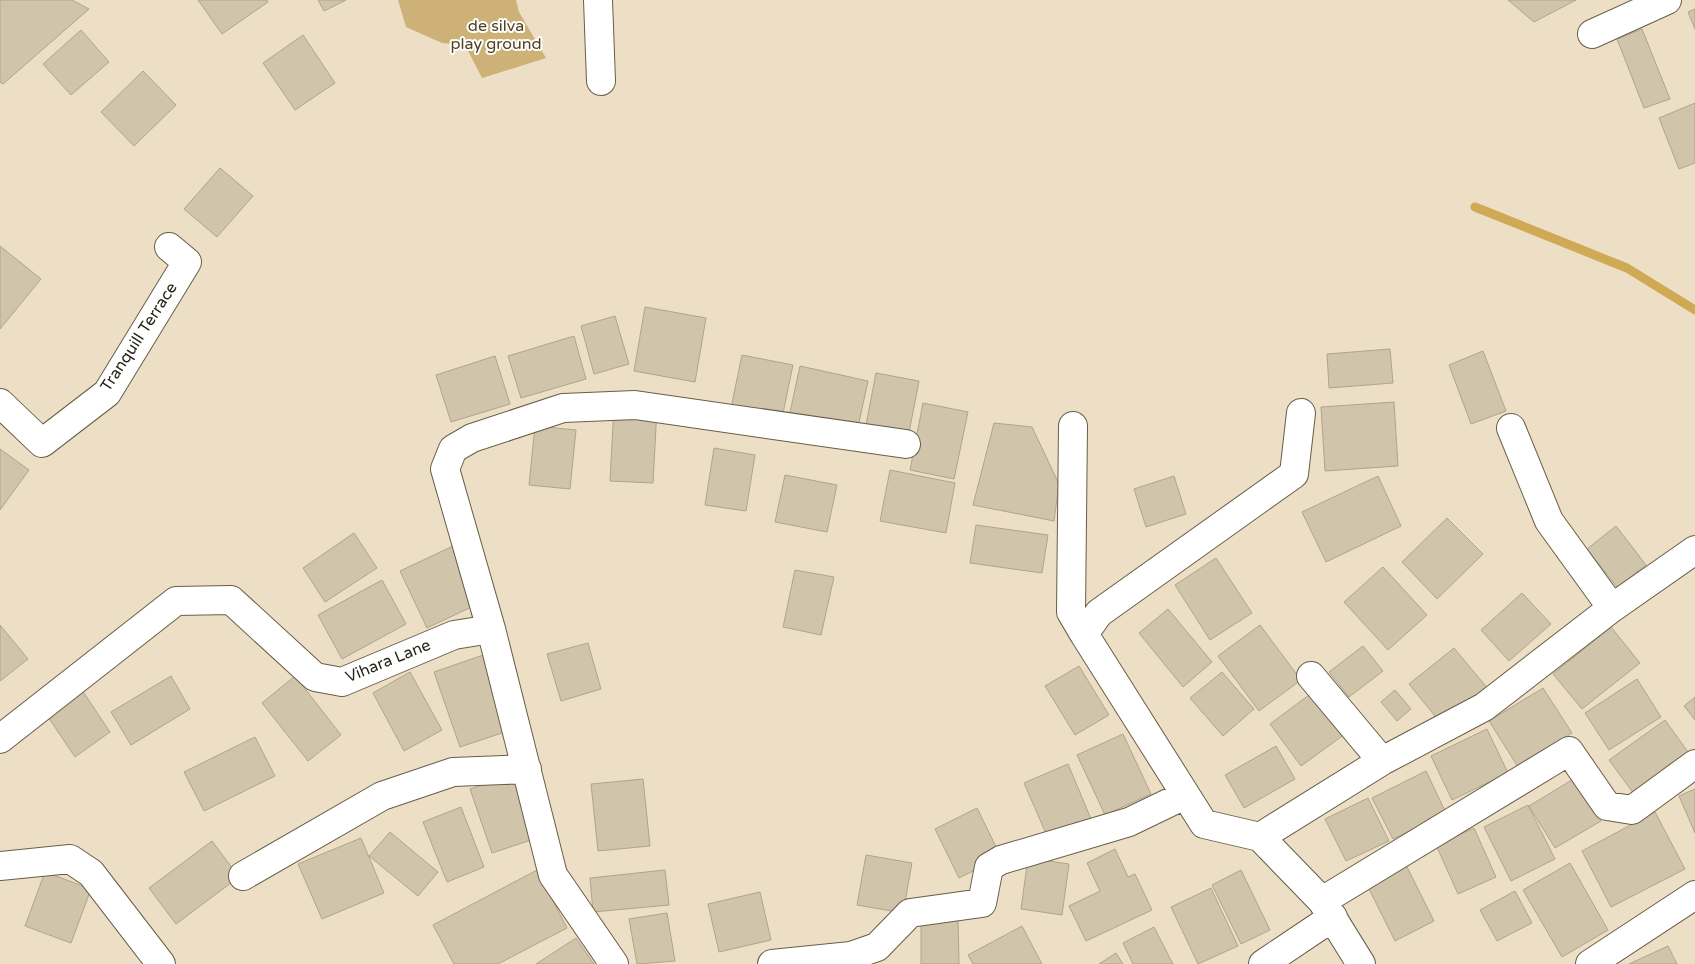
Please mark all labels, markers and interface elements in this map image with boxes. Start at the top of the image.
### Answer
park label: de silva play ground [451,16,541,54]
street label: Tranquill Terrace [96,279,182,395]
street label: Vihara Lane [343,635,433,687]

